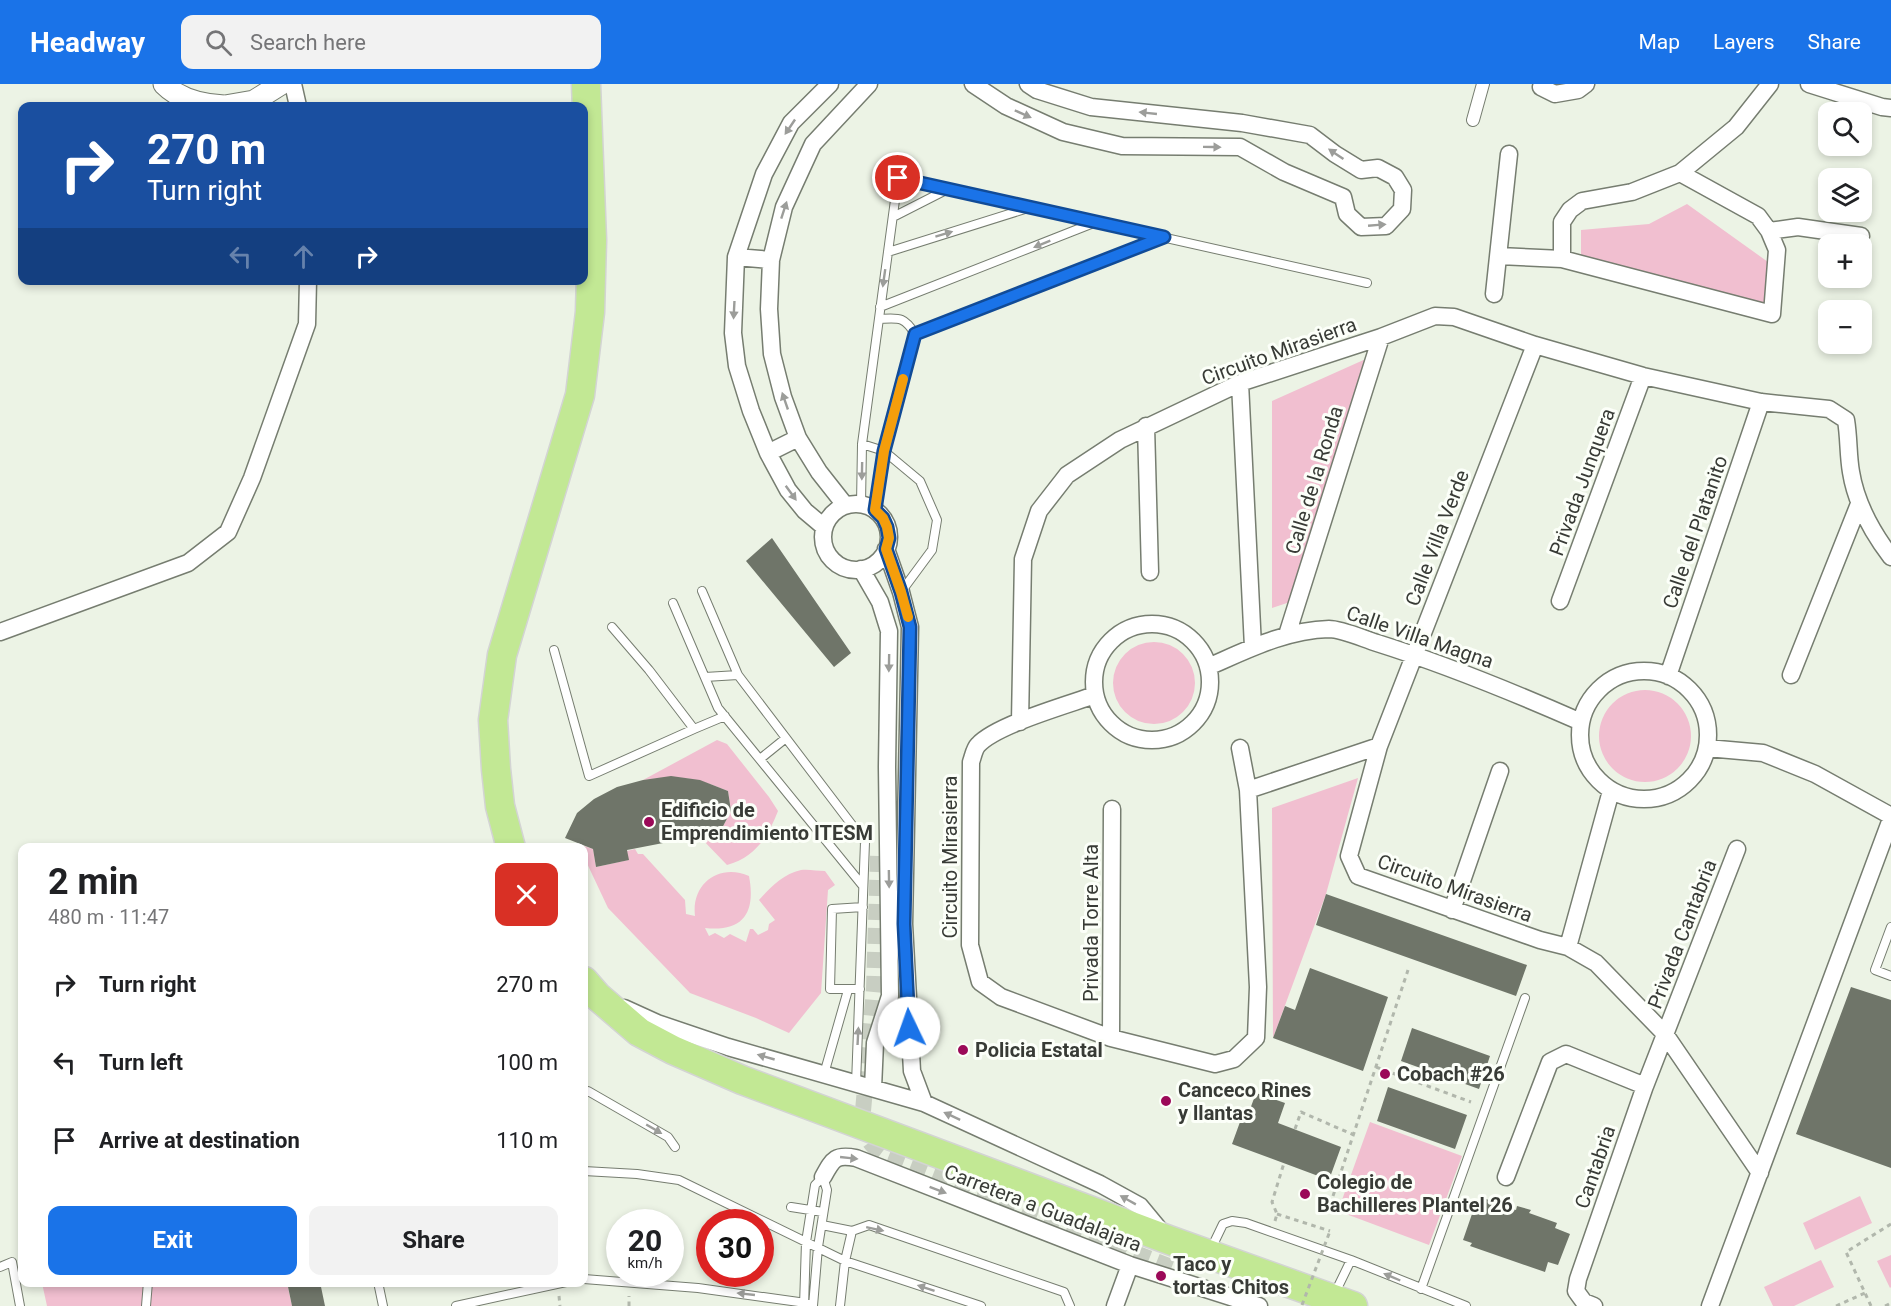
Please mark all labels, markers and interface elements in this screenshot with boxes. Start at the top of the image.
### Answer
search box [181,15,601,69]
text: Headway [30,26,145,59]
icon: search [202,26,235,59]
text: Search here [250,30,366,55]
text: Map [1638,30,1680,54]
text: Layers [1713,30,1774,54]
text: Share [1807,30,1861,54]
map controls [1818,102,1872,354]
button: search [1818,102,1872,156]
one-way arrow [1139,108,1158,118]
one-way arrow [1014,109,1032,119]
one-way arrow [784,118,796,134]
text: 270 m [147,125,266,174]
icon: right [48,126,126,204]
one-way arrow [1203,142,1222,152]
one-way arrow [1328,148,1344,160]
pin [872,152,923,203]
icon: arrive [881,161,914,194]
button: layers [1818,168,1872,222]
text: Turn right [147,175,262,207]
one-way arrow [780,201,790,219]
one-way arrow [1368,221,1387,230]
one-way arrow [935,229,953,238]
button: + [1818,234,1872,288]
one-way arrow [1033,239,1051,249]
icon: left [224,240,257,273]
icon: ahead [287,240,320,273]
icon: right [350,240,383,273]
one-way arrow [880,268,889,287]
button: − [1818,300,1872,354]
one-way arrow [729,301,738,320]
street label: Circuito Mirasierra [1198,312,1360,390]
one-way arrow [779,392,789,410]
street label: Calle de la Ronda [1280,403,1348,557]
street label: Privada Junquera [1544,405,1620,559]
street label: Calle del Platanito [1658,452,1732,612]
one-way arrow [857,462,867,481]
street label: Calle Villa Verde [1400,467,1474,609]
one-way arrow [785,484,797,500]
street label: Calle Villa Magna [1343,601,1497,673]
one-way arrow [884,654,894,673]
street label: Circuito Mirasierra [938,776,962,938]
place label: Edificio de Emprendimiento ITESM [661,798,873,845]
marker: Edificio de Emprendimiento ITESM [642,815,656,829]
street label: Privada Torre Alta [1079,844,1103,1002]
street label: Circuito Mirasierra [1374,849,1536,927]
street label: Privada Cantabria [1642,856,1722,1012]
text: 2 min [48,861,139,903]
button: close [495,863,558,926]
one-way arrow [884,870,894,889]
text: 480 m · 11:47 [48,905,169,929]
icon: right [48,968,81,1001]
text: Turn right [99,972,196,997]
text: 270 m [496,972,558,997]
position arrow [877,996,941,1060]
one-way arrow [854,1027,863,1046]
place label: Policia Estatal [975,1038,1103,1062]
marker: Policia Estatal [956,1043,970,1057]
icon: left [48,1046,81,1079]
text: Turn left [99,1050,183,1075]
text: 100 m [496,1050,558,1075]
one-way arrow [757,1052,775,1062]
place label: Cobach #26 [1397,1062,1505,1086]
marker: Cobach #26 [1378,1067,1392,1081]
place label: Canceco Rines y llantas [1178,1078,1311,1125]
marker: Canceco Rines y llantas [1159,1094,1173,1108]
one-way arrow [943,1111,960,1120]
street label: Cantabria [1570,1122,1620,1212]
icon: arrive [48,1124,81,1157]
one-way arrow [646,1124,663,1134]
text: Arrive at destination [99,1128,300,1153]
text: 110 m [496,1128,558,1153]
one-way arrow [840,1153,859,1163]
street label: Carretera a Guadalajara [941,1159,1145,1257]
place label: Colegio de Bachilleres Plantel 26 [1317,1170,1513,1217]
one-way arrow [929,1186,947,1195]
marker: Colegio de Bachilleres Plantel 26 [1298,1187,1312,1201]
one-way arrow [1119,1195,1136,1205]
button: Exit [48,1206,297,1275]
button: Share [309,1206,558,1275]
speed limit sign: 30 [696,1209,774,1287]
text: 20 [628,1223,662,1258]
one-way arrow [866,1225,885,1234]
place label: Taco y tortas Chitos [1173,1252,1289,1299]
text: km/h [627,1254,663,1272]
marker: Taco y tortas Chitos [1154,1269,1168,1283]
one-way arrow [1382,1272,1400,1282]
one-way arrow [917,1282,935,1292]
one-way arrow [737,1289,756,1299]

